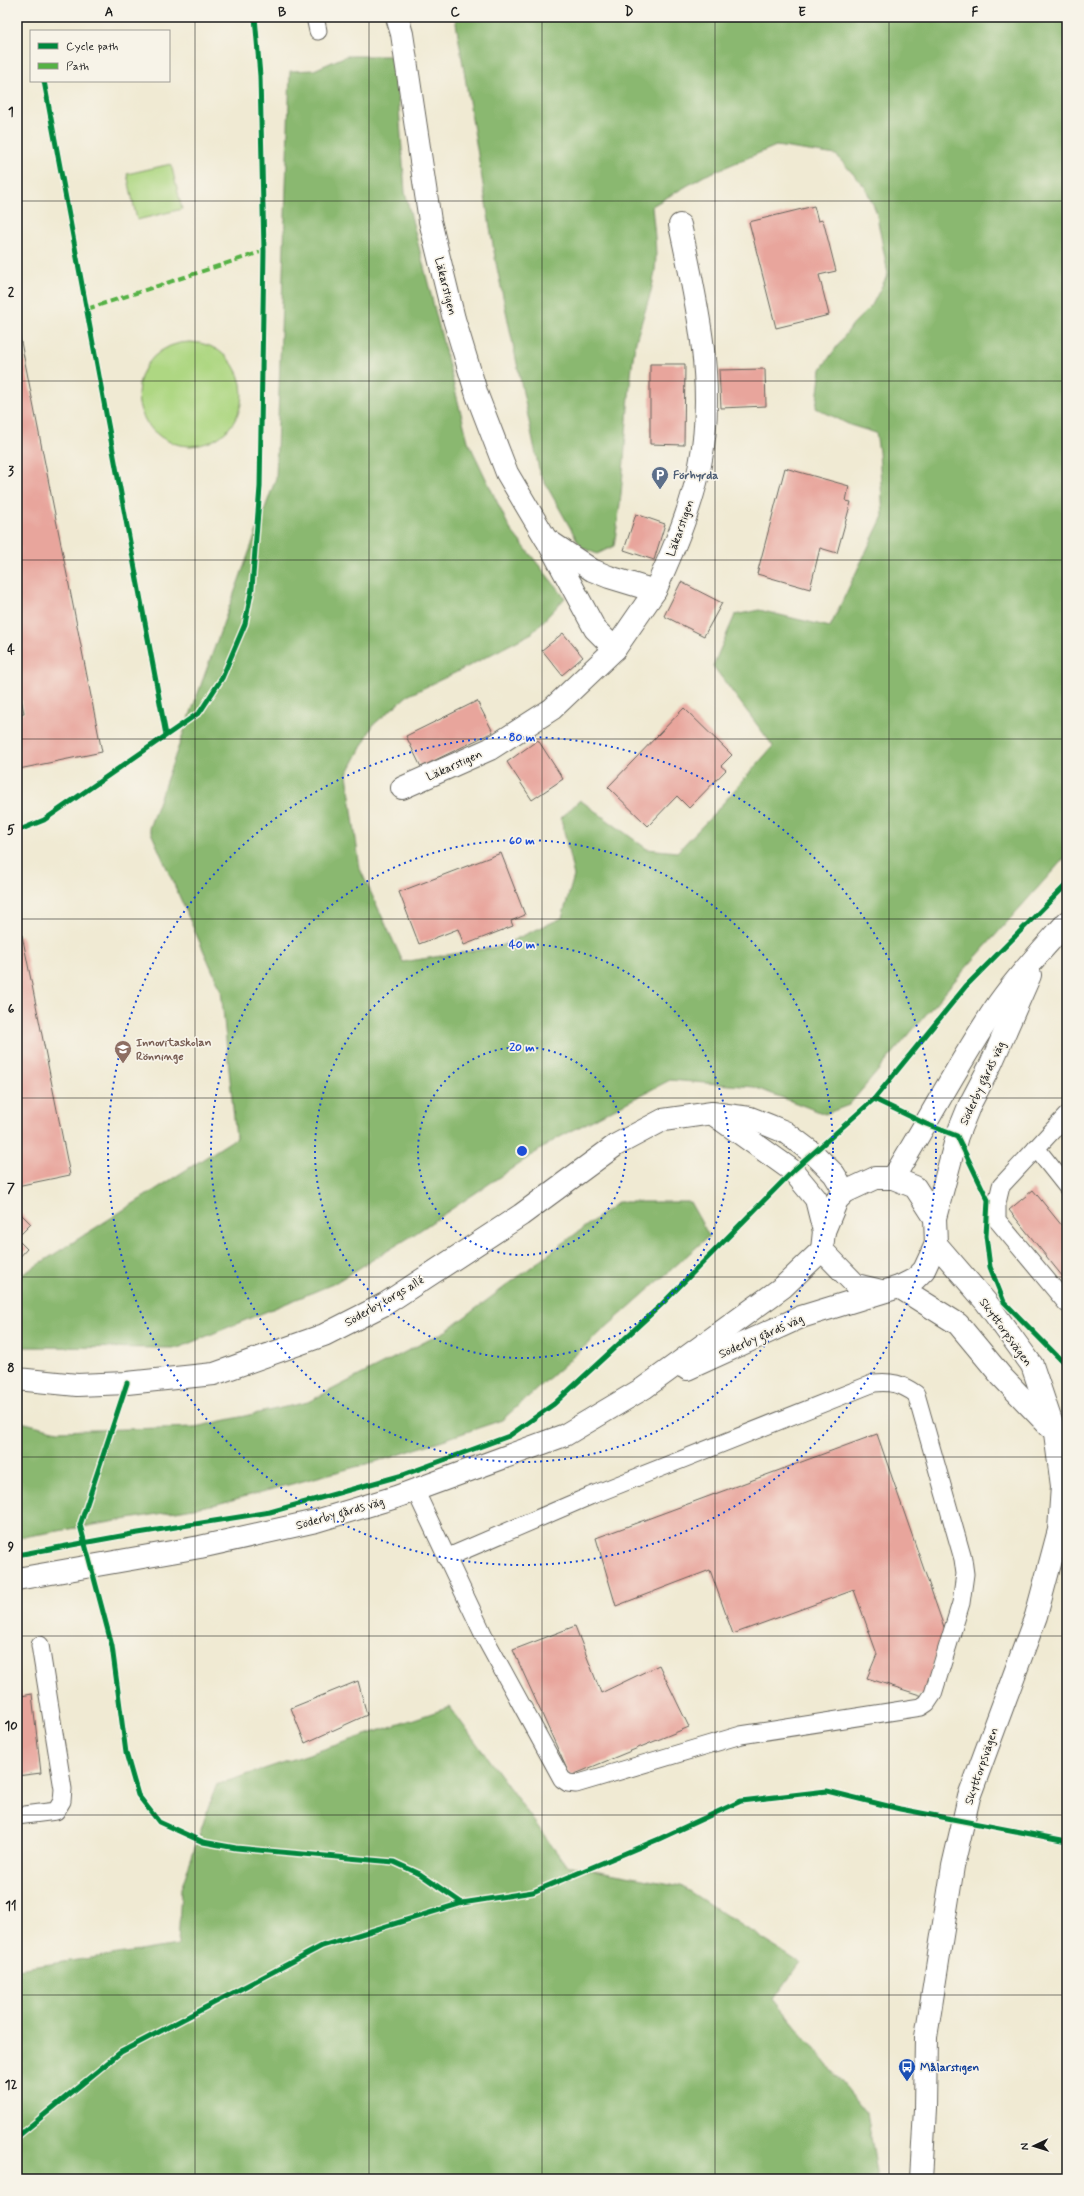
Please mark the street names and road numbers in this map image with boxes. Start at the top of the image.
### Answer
street label: Läkarstigen [430,256,460,317]
street label: Läkarstigen [663,498,699,559]
street label: Läkarstigen [424,747,485,785]
street label: Söderby gårds väg [956,1039,1010,1128]
street label: Söderby torgs allé [342,1272,428,1331]
street label: Skyttorpsvägen [975,1295,1035,1370]
street label: Söderby gårds väg [717,1311,807,1364]
street label: Söderby gårds väg [294,1494,387,1535]
street label: Skyttorpsvägen [961,1726,1003,1807]

